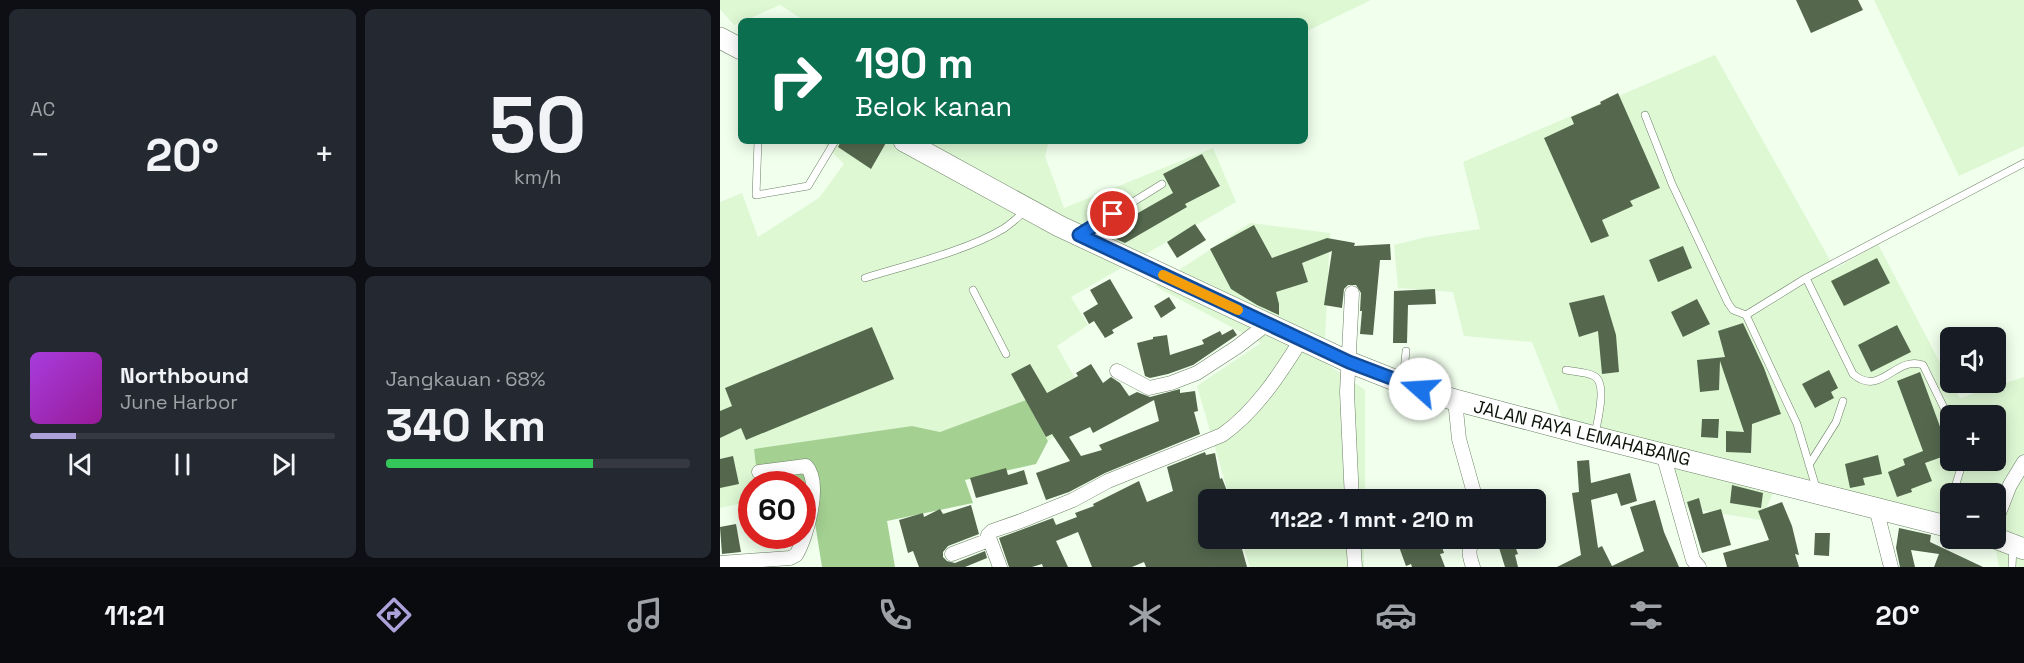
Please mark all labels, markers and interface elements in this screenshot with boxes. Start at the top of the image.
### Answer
text: 190 m [855,37,974,90]
icon: right [756,42,834,120]
text: 50 [489,75,586,175]
text: Belok kanan [855,89,1012,124]
text: AC [30,96,55,122]
text: 20° [145,127,219,184]
text: − [30,134,50,176]
text: + [314,134,335,176]
text: km/h [514,164,562,190]
pin [1087,188,1138,239]
icon: arrive [1096,197,1129,230]
map controls [1940,327,2006,549]
button: sound [1940,327,2006,393]
position arrow [1388,357,1452,421]
text: Northbound [120,361,249,389]
text: Jangkauan · 68% [386,366,545,392]
text: June Harbor [120,389,238,415]
street label: JALAN RAYA LEMAHABANG [1471,394,1693,471]
text: 340 km [386,397,546,454]
button: + [1940,405,2006,471]
icon: previous [64,448,97,481]
icon: pause [166,448,199,481]
icon: next [267,448,300,481]
speed limit sign: 60 [738,471,816,549]
button: − [1940,483,2006,549]
text: 11:22 · 1 mnt · 210 m [1270,505,1474,533]
icon: directions [373,594,415,636]
icon: music [624,594,666,636]
icon: phone [874,594,916,636]
icon: climate [1124,594,1166,636]
icon: car [1375,594,1417,636]
icon: filters [1625,594,1667,636]
text: 11:21 [104,598,165,633]
text: 20° [1876,598,1920,633]

